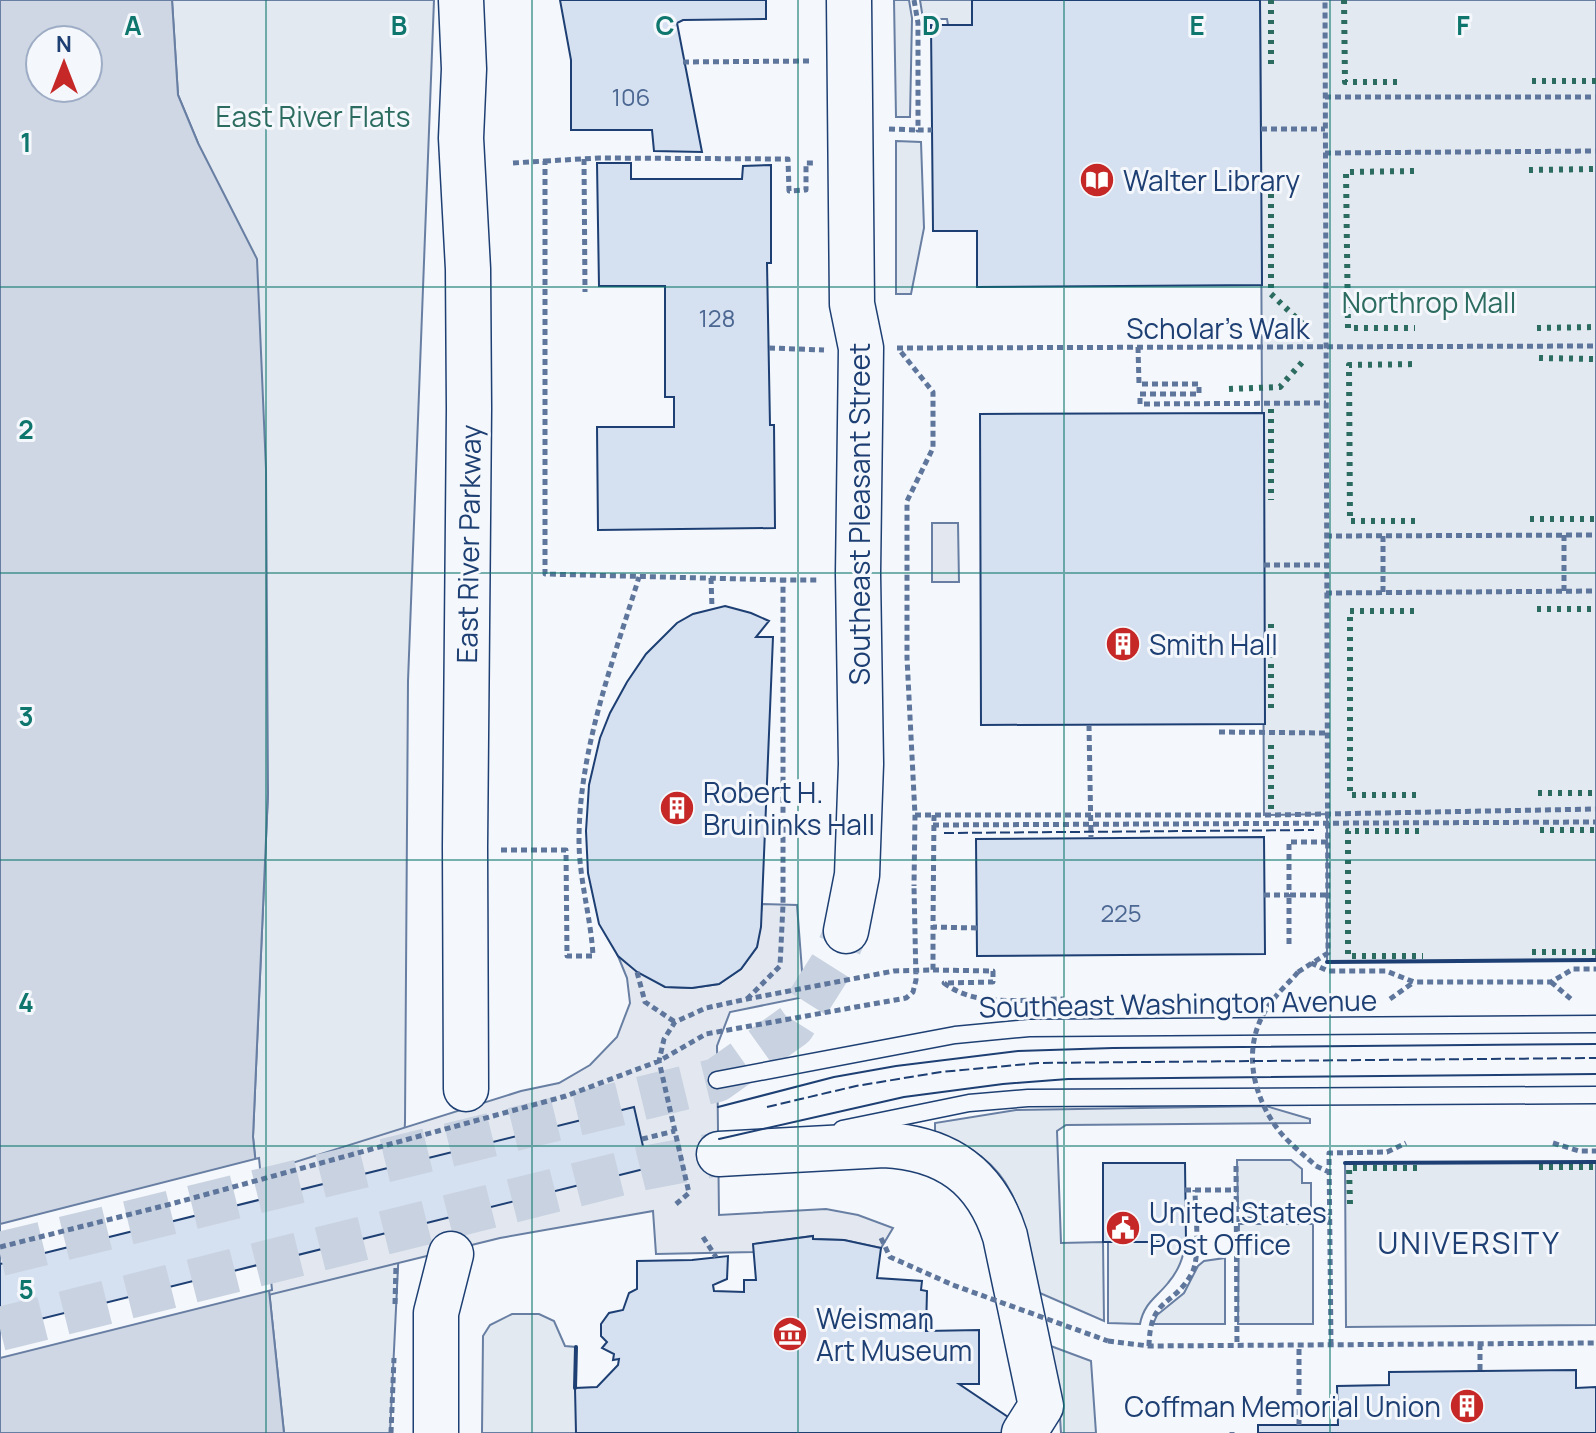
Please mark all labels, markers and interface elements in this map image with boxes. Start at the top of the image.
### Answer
text: A [124,7,142,43]
text: B [391,7,407,43]
text: C [655,7,675,43]
text: D [922,7,940,43]
text: E [1189,7,1205,43]
text: F [1456,7,1470,43]
north arrow [24,24,104,104]
text: N [56,29,72,59]
house number: 106 [612,80,650,113]
park label: East River Flats [215,97,411,135]
text: 1 [20,124,32,160]
library icon: Walter Library [1078,161,1116,199]
place label: Walter Library [1123,161,1300,199]
park label: Northrop Mall [1342,283,1516,321]
house number: 128 [699,301,735,334]
street label: Scholar's Walk [1126,309,1311,347]
street label: Southeast Pleasant Street [840,343,878,685]
text: 2 [18,411,34,447]
street label: East River Parkway [447,424,489,664]
building icon: Smith Hall [1104,625,1142,663]
place label: Smith Hall [1149,625,1278,663]
text: 3 [18,698,34,734]
place label: Robert H. Bruininks Hall [703,773,875,843]
building icon: Robert H. Bruininks Hall [658,789,696,827]
house number: 225 [1100,896,1142,929]
street label: Southeast Washington Avenue [979,981,1377,1025]
text: 4 [18,984,34,1020]
place label: United States Post Office [1149,1193,1327,1263]
public building icon: United States Post Office [1104,1209,1142,1247]
district label: UNIVERSITY [1377,1222,1561,1263]
text: 5 [18,1271,34,1307]
place label: Weisman Art Museum [816,1299,972,1369]
museum icon: Weisman Art Museum [771,1315,809,1353]
place label: Coffman Memorial Union [1124,1387,1441,1425]
building icon: Coffman Memorial Union [1448,1387,1486,1425]

